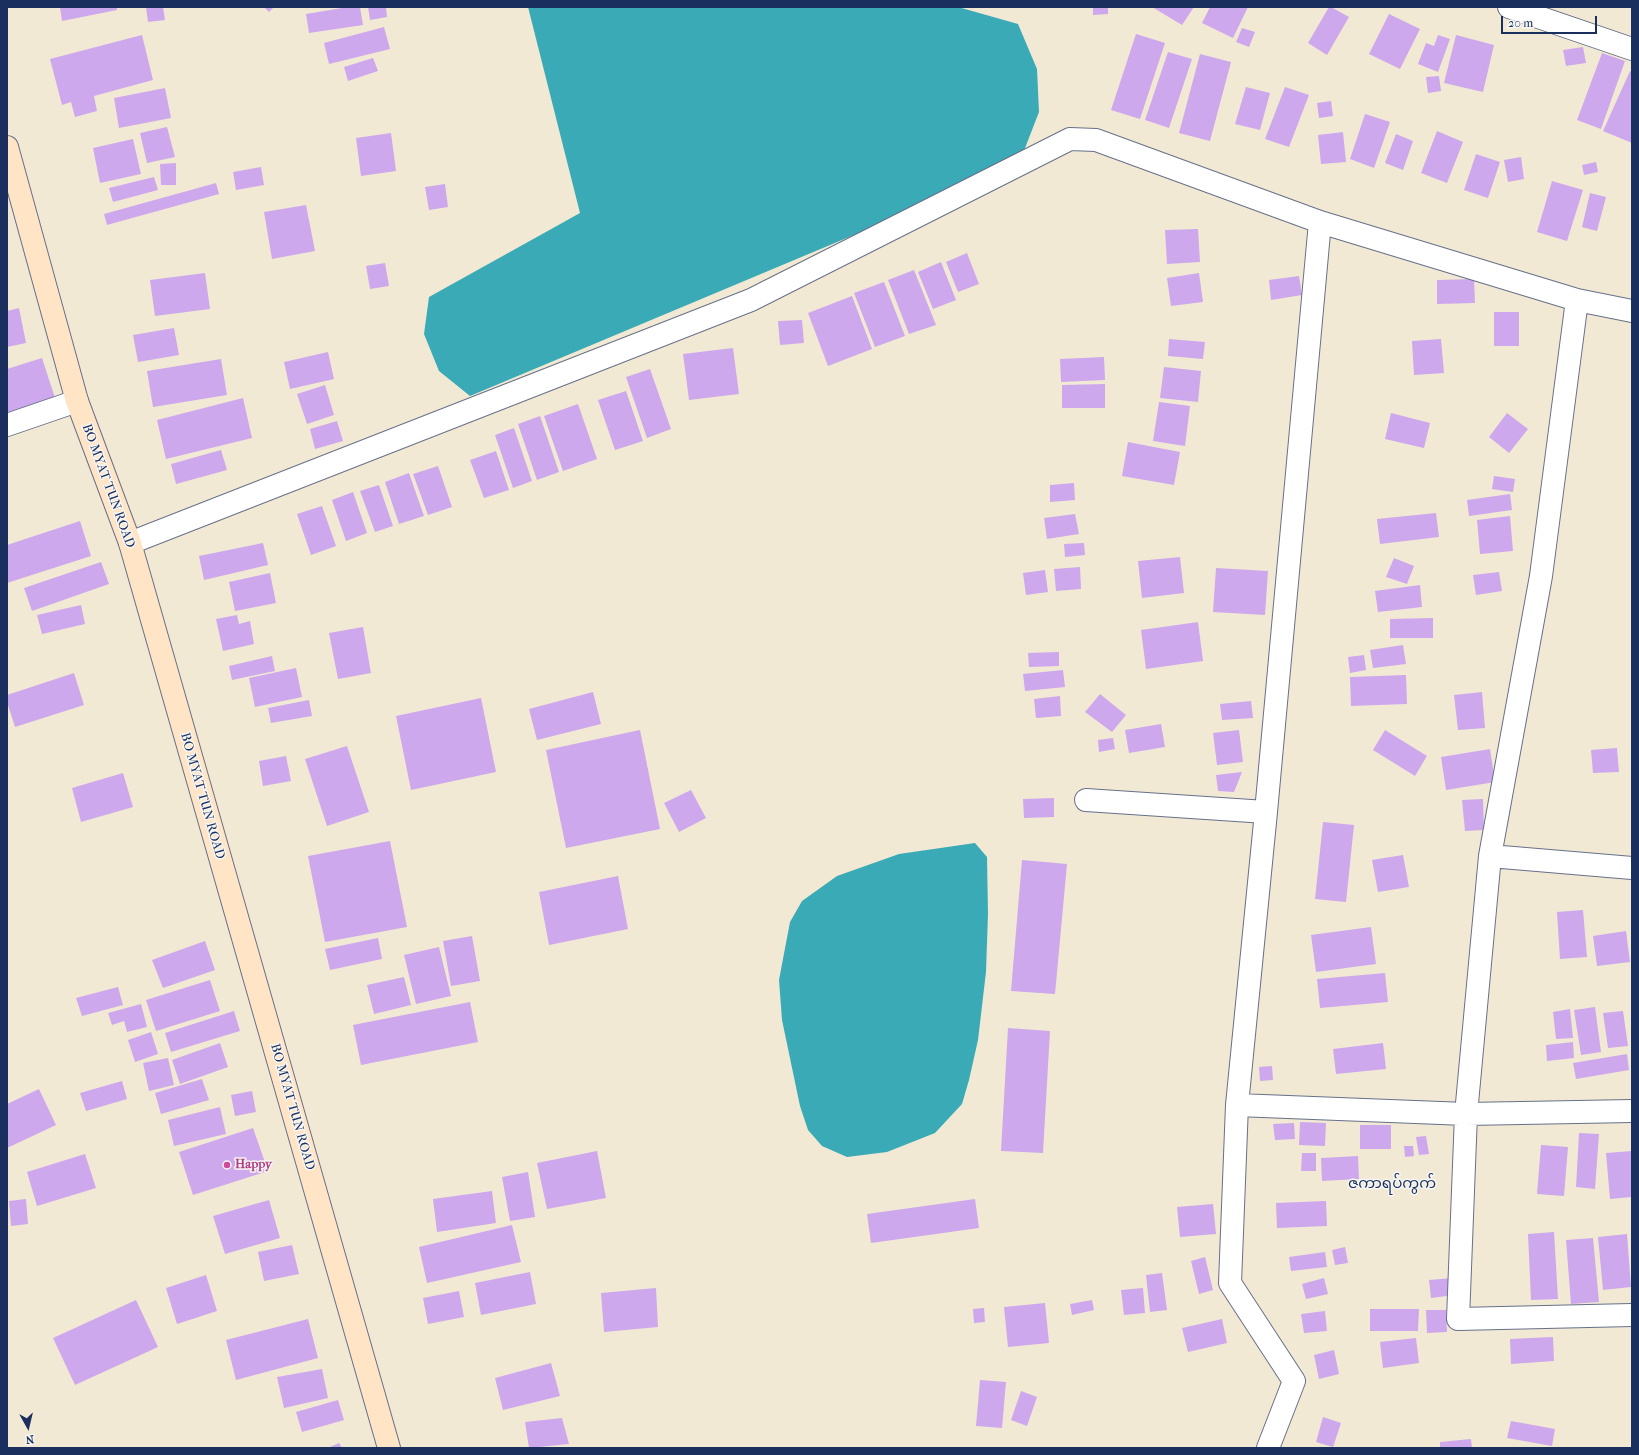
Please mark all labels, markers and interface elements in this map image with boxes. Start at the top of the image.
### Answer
scale bar [1503,8,1599,34]
text: 20 m [1508,16,1533,30]
street label: BO MYAT TUN ROAD [78,422,138,550]
street label: BO MYAT TUN ROAD [176,731,228,861]
street label: BO MYAT TUN ROAD [266,1042,318,1172]
place label: Happy [235,1157,272,1173]
marker: Happy [222,1160,232,1170]
district label: ဇကာရပ်ကွက် [1348,1175,1436,1193]
north arrow [8,1407,48,1447]
text: N [25,1432,35,1446]

